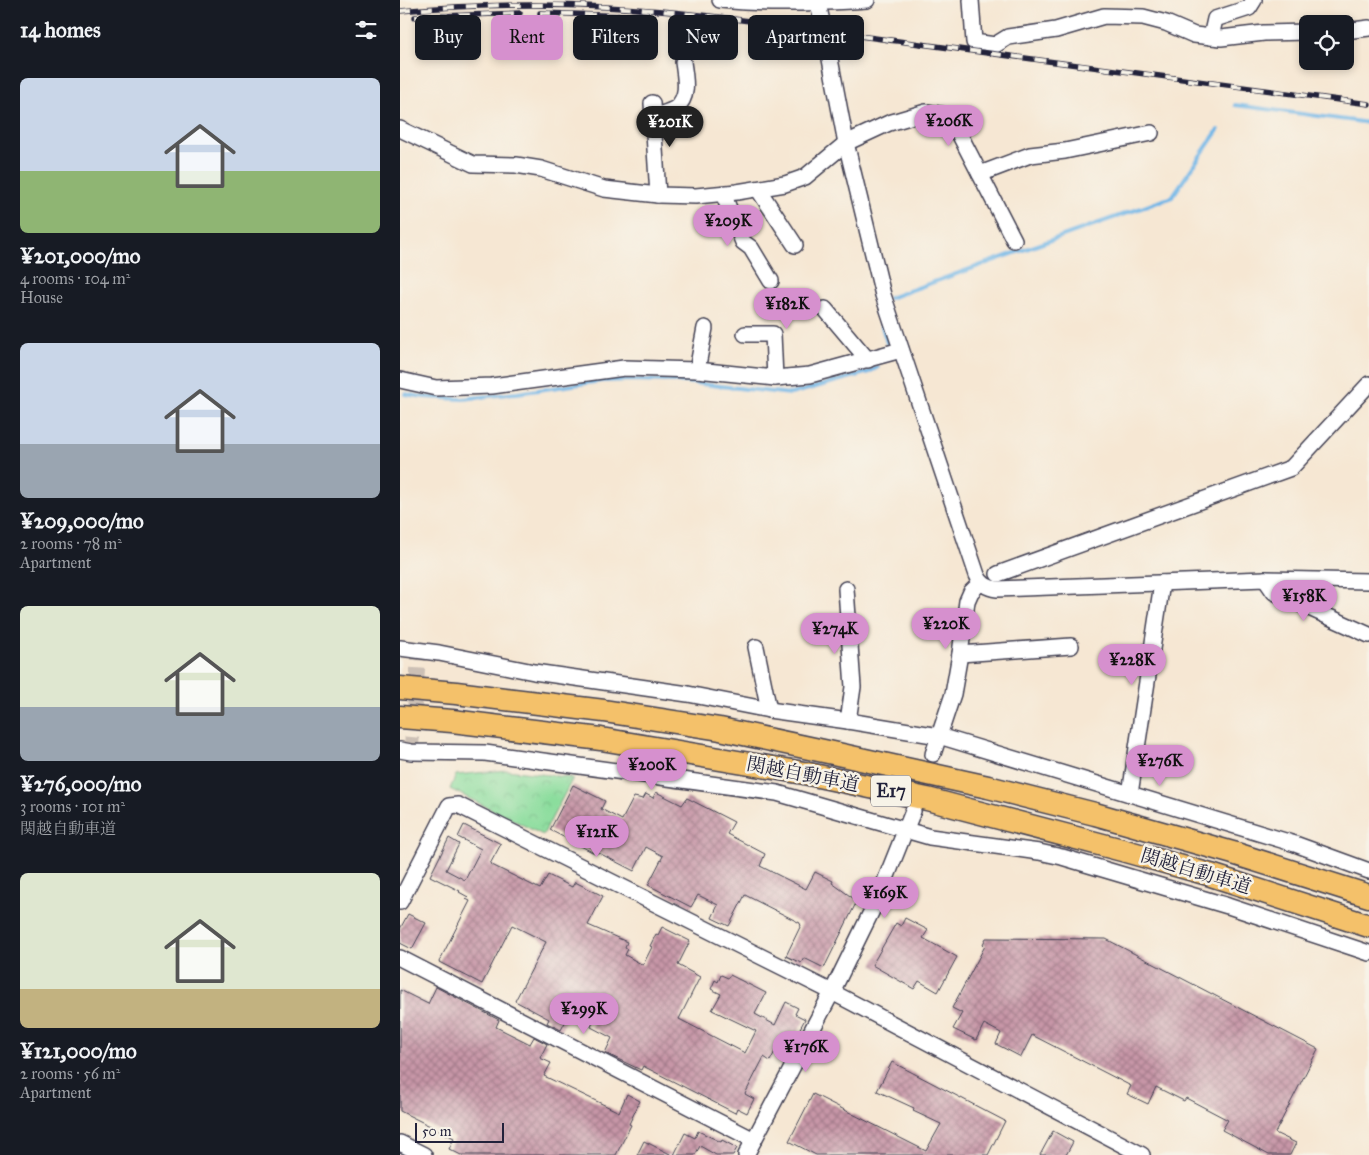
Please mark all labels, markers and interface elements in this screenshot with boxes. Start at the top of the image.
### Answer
chip: Buy [415,15,481,60]
chip: Rent [491,15,563,60]
chip: Filters [573,15,658,60]
chip: New [668,15,738,60]
chip: Apartment [748,15,864,60]
map controls [1299,15,1354,70]
button: locate [1299,15,1354,70]
icon: filters [352,16,380,44]
text: 14 homes [20,17,101,43]
pin: ¥206K [914,104,984,147]
pin: ¥201K [635,106,705,148]
icon: home [155,111,245,201]
text: ¥206K [925,111,973,130]
text: ¥201K [647,112,693,131]
pin: ¥209K [693,204,763,247]
text: ¥209K [704,211,752,230]
text: ¥201,000/mo [20,243,141,269]
text: 4 rooms · 104 m² [20,269,130,288]
text: House [20,288,63,307]
pin: ¥182K [752,288,822,330]
text: ¥182K [765,294,809,313]
icon: home [155,376,245,466]
text: ¥209,000/mo [20,508,144,534]
text: 2 rooms · 78 m² [20,534,122,553]
text: Apartment [20,553,92,572]
pin: ¥158K [1269,580,1339,622]
text: ¥158K [1282,586,1326,605]
pin: ¥220K [911,608,981,650]
pin: ¥274K [800,612,870,655]
text: ¥220K [923,614,969,633]
text: ¥274K [812,619,858,638]
icon: home [155,639,245,729]
pin: ¥228K [1097,644,1167,686]
text: ¥228K [1109,650,1155,669]
pin: ¥276K [1125,744,1195,787]
pin: ¥200K [617,748,687,791]
text: ¥276K [1137,751,1183,770]
street label: 関越自動車道 [745,752,861,796]
text: ¥200K [628,755,676,774]
text: ¥276,000/mo [20,771,142,797]
road number: E17 [871,776,911,806]
text: 3 rooms · 101 m² [20,797,125,816]
pin: ¥121K [562,816,632,858]
text: 関越自動車道 [20,819,116,838]
text: ¥121K [576,822,618,841]
street label: 関越自動車道 [1138,843,1254,899]
pin: ¥169K [850,876,920,919]
text: ¥169K [863,883,907,902]
icon: home [155,906,245,996]
pin: ¥299K [549,992,619,1035]
text: ¥299K [561,999,607,1018]
pin: ¥176K [771,1030,841,1073]
text: ¥176K [784,1037,828,1056]
text: ¥121,000/mo [20,1038,137,1064]
text: 2 rooms · 56 m² [20,1064,120,1083]
text: Apartment [20,1083,92,1102]
scale bar [415,1120,504,1143]
text: 50 m [422,1123,451,1140]

